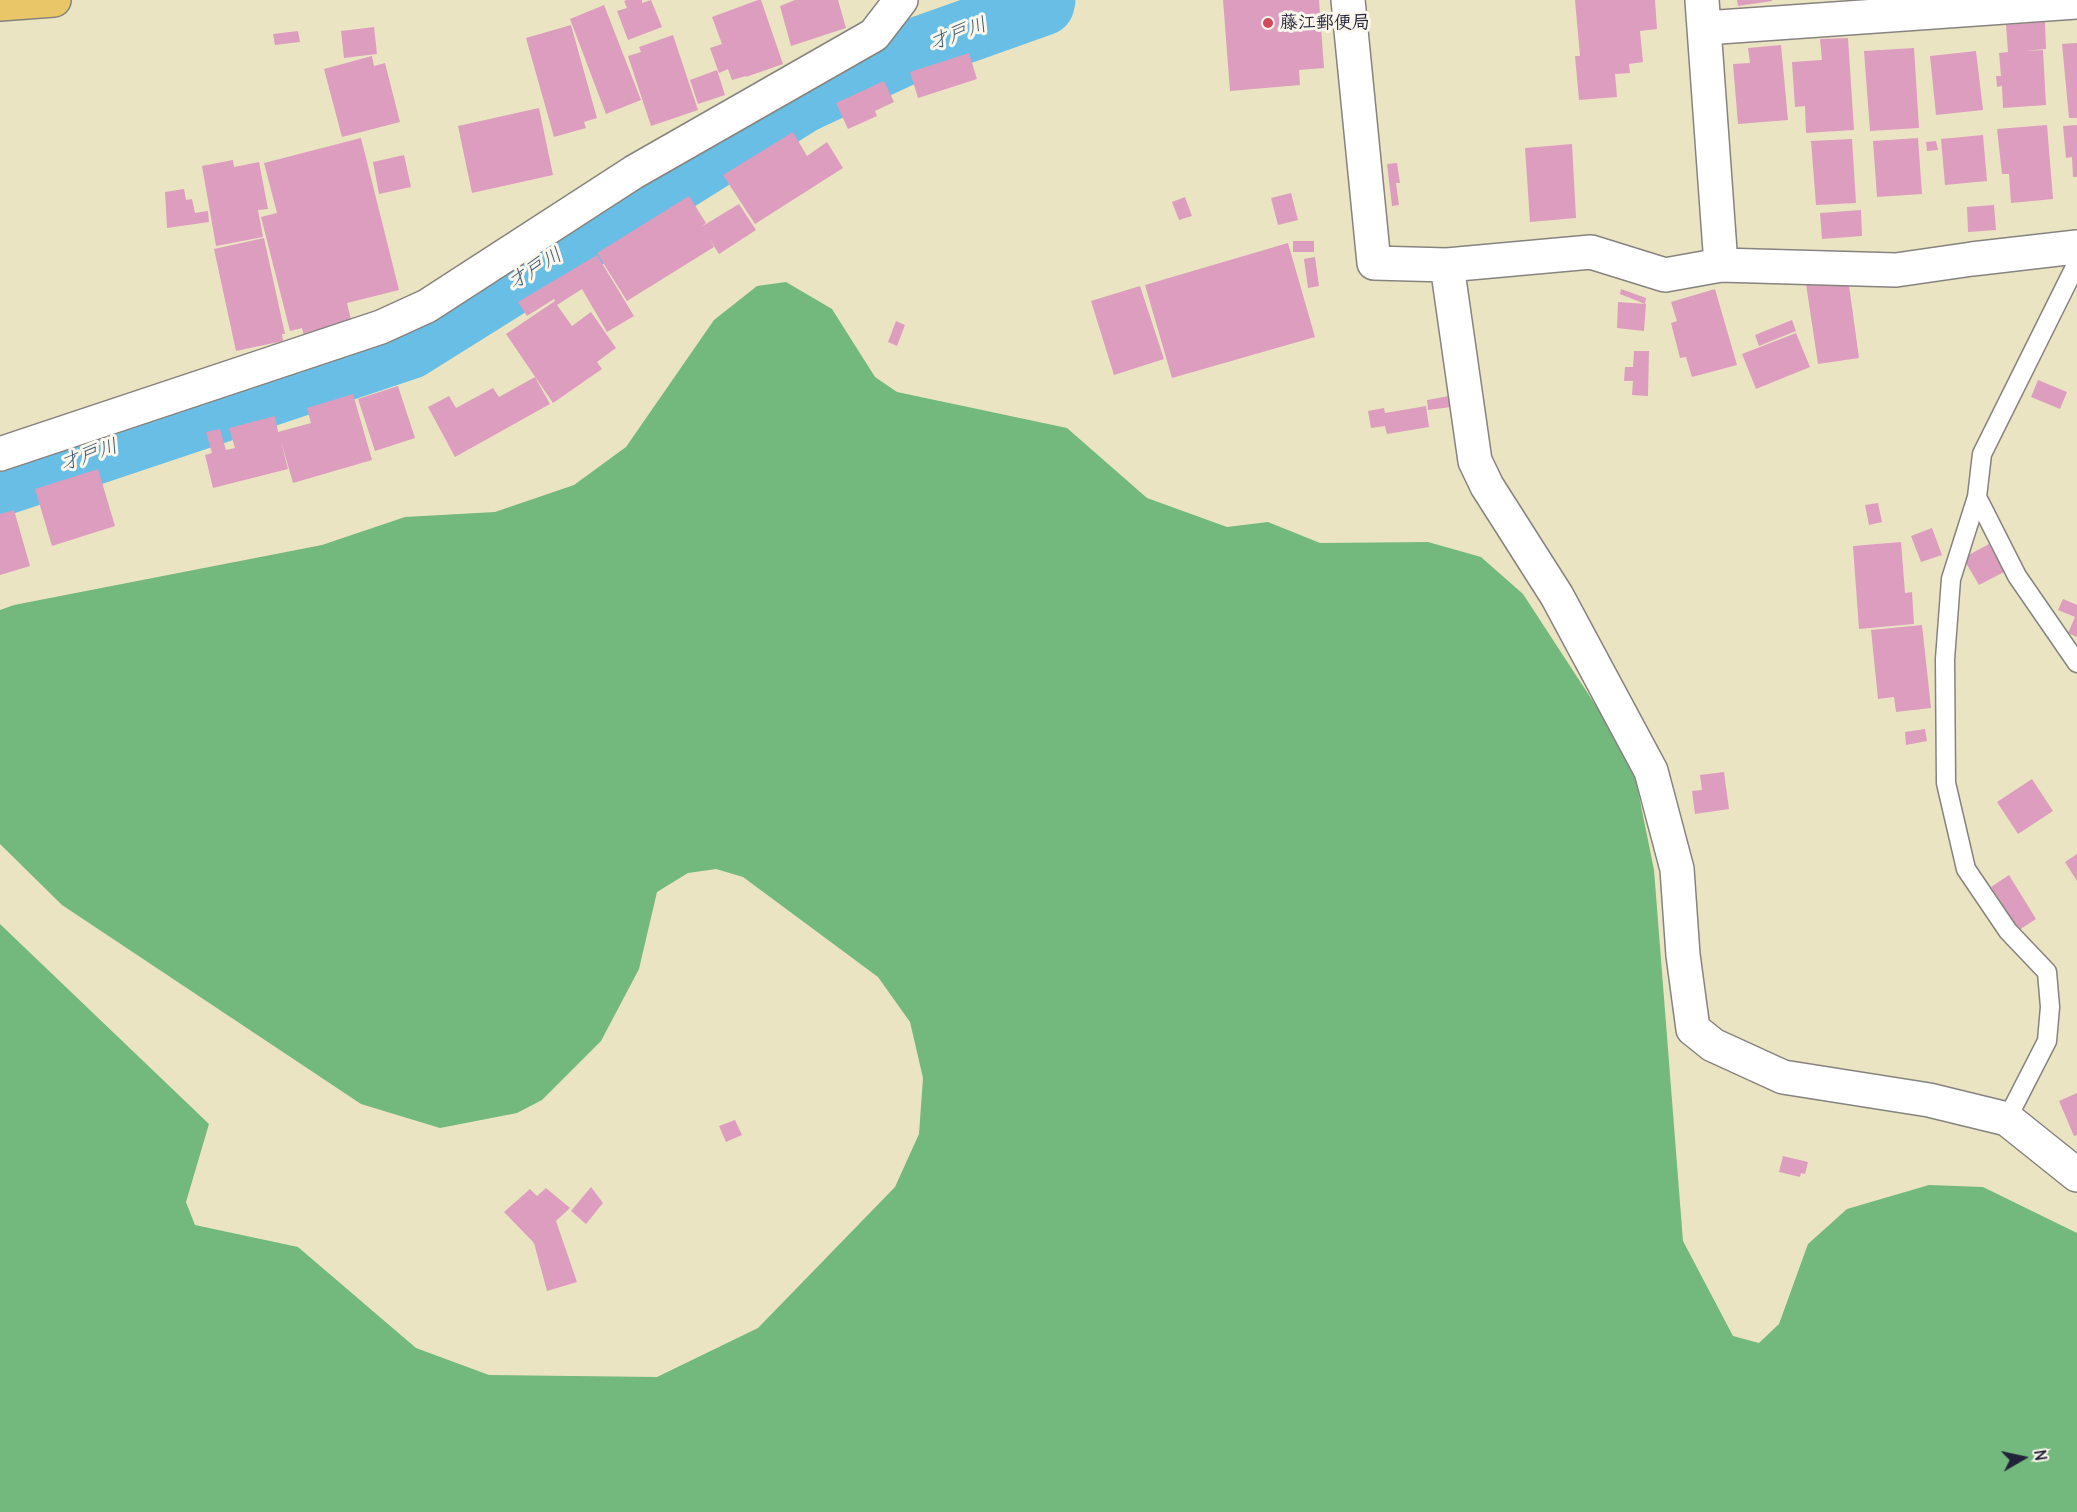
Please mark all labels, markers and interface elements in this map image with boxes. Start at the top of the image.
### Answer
water label: 才戸川 [926,12,990,56]
place label: 藤江郵便局 [1280,12,1370,34]
marker: 藤江郵便局 [1261,16,1275,30]
water label: 才戸川 [503,243,567,295]
water label: 才戸川 [57,434,121,476]
north arrow [1993,1428,2053,1488]
text: N [2030,1448,2052,1462]

